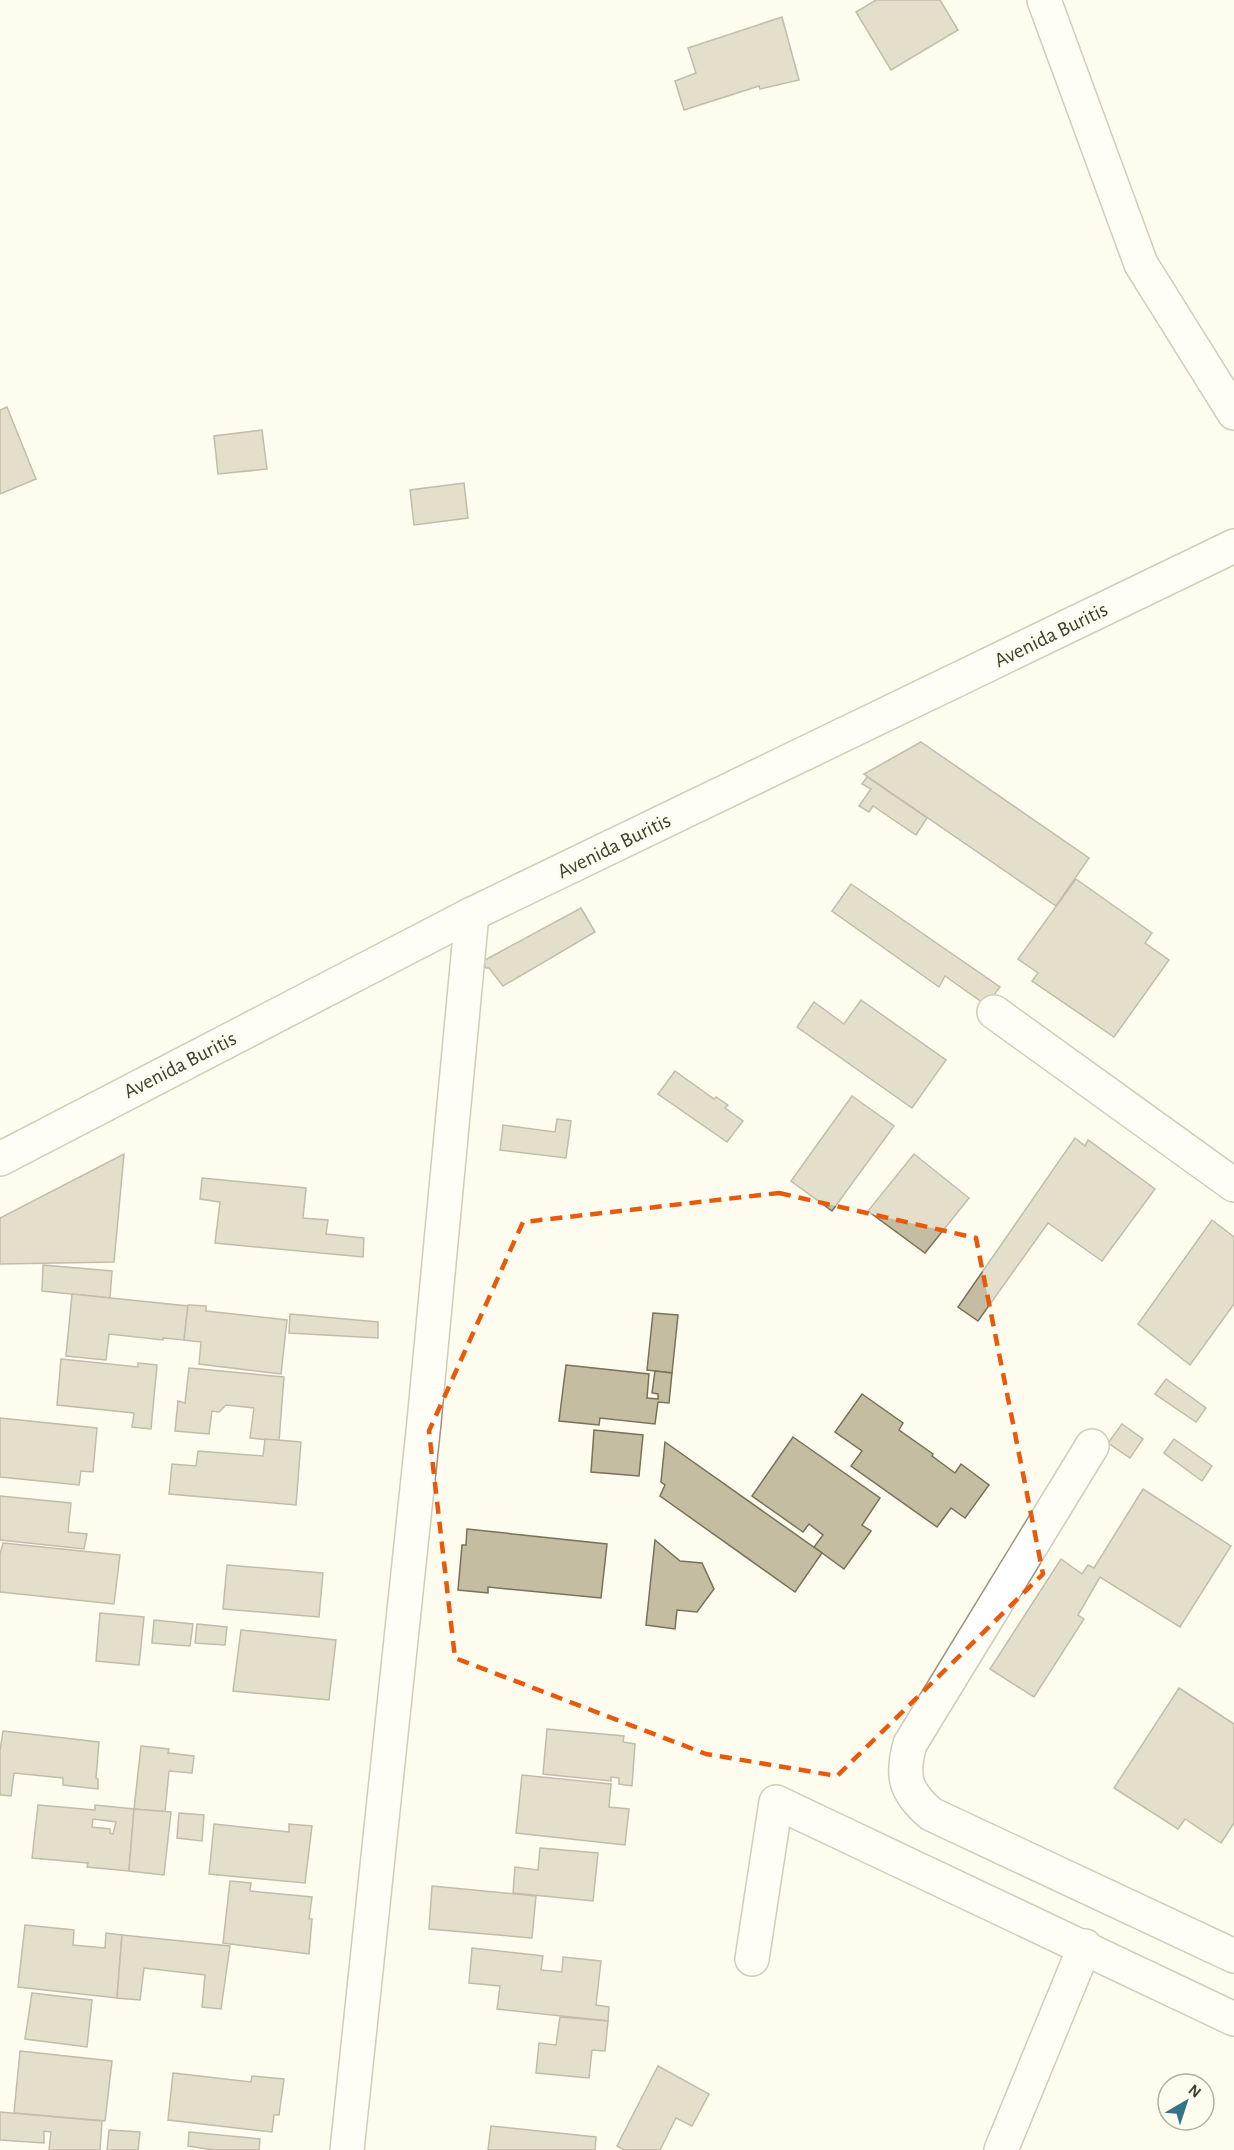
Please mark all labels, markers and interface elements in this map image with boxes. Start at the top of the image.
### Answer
street label: Avenida Buritis [991,599,1111,671]
street label: Avenida Buritis [554,810,674,882]
street label: Avenida Buritis [120,1028,240,1102]
north arrow [1156,2072,1216,2132]
text: N [1185,2081,1204,2101]

